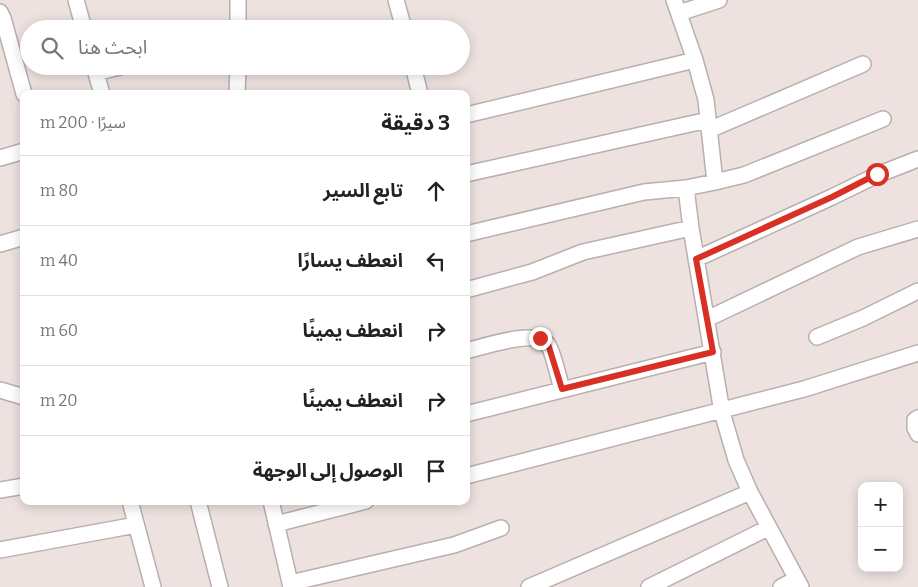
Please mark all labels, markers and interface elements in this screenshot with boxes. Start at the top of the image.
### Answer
search box [20,20,470,75]
icon: search [38,34,66,62]
text: ابحث هنا [78,36,147,59]
text: 3 دقيقة [381,110,450,136]
text: سيرًا · 200 m [40,113,126,132]
route start [866,163,889,186]
icon: ahead [422,177,450,205]
text: تابع السير [323,179,403,202]
text: 80 m [40,181,78,200]
icon: left [422,247,450,275]
text: انعطف يسارًا [298,249,403,272]
text: 40 m [40,251,78,270]
icon: right [422,317,450,345]
text: انعطف يمينًا [302,319,403,342]
text: 60 m [40,321,78,340]
route end [529,327,552,350]
icon: right [422,387,450,415]
text: انعطف يمينًا [302,389,403,412]
text: 20 m [40,391,77,410]
icon: arrive [422,457,450,485]
text: الوصول إلى الوجهة [253,459,403,482]
map controls [858,482,903,572]
button: + [858,482,903,527]
button: − [858,527,903,572]

